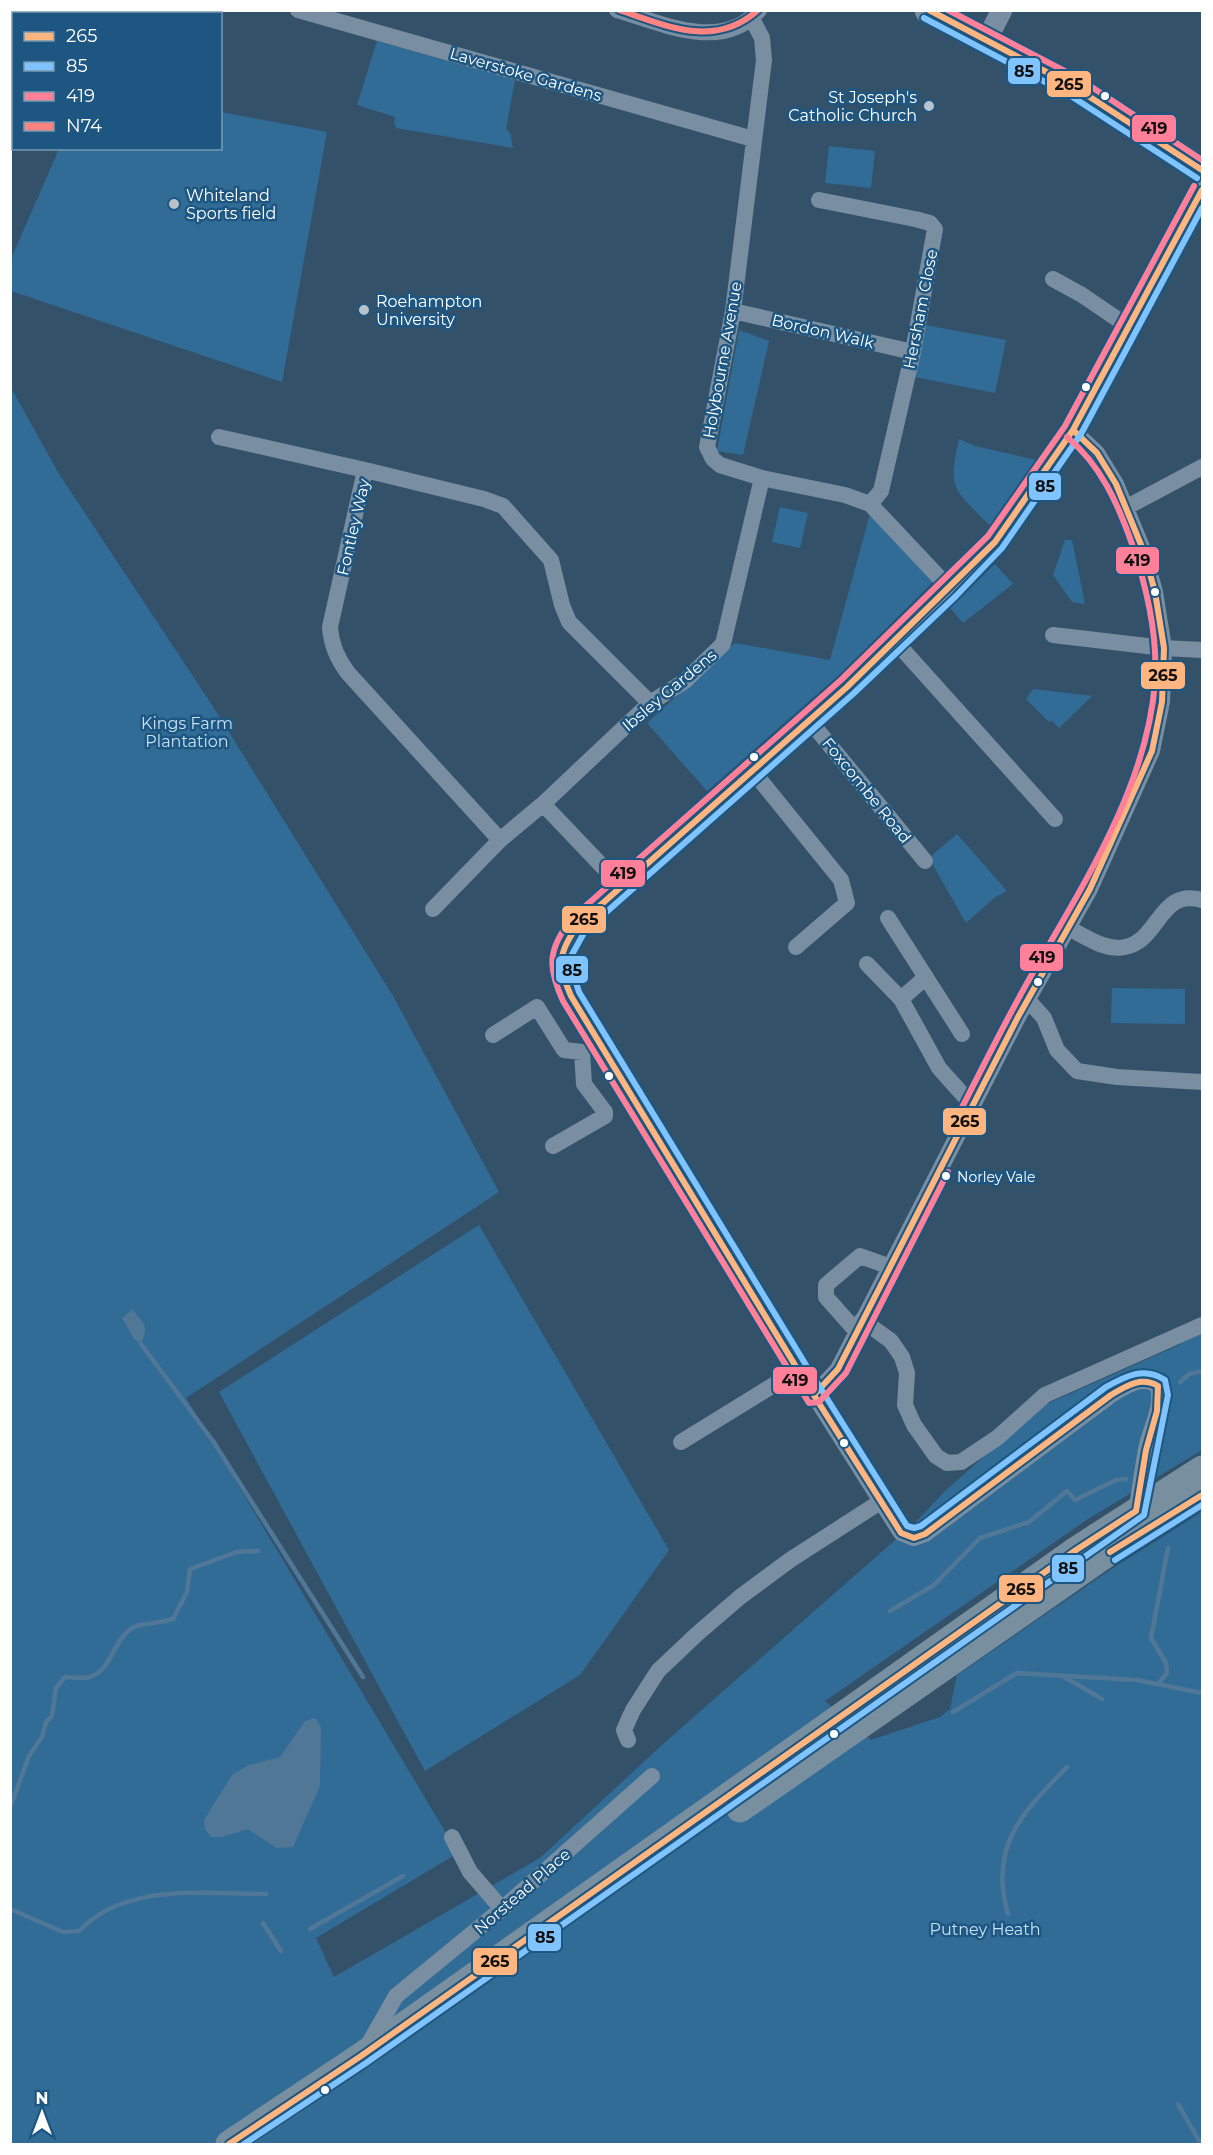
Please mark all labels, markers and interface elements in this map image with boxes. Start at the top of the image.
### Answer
legend [12,12,222,150]
text: 265 [66,25,97,47]
street label: Laverstoke Gardens [448,44,604,105]
text: 85 [66,55,88,77]
line badge: 85 [1007,57,1041,85]
text: 85 [1014,62,1035,81]
line badge: 265 [1046,70,1092,98]
text: 265 [1054,75,1084,94]
text: 419 [66,85,95,107]
place label: St Joseph's Catholic Church [788,88,917,125]
unlabelled marker [1099,90,1111,102]
marker: St Joseph's Catholic Church [922,99,936,113]
line badge: 419 [1131,114,1177,143]
text: N74 [66,115,102,137]
text: 419 [1140,119,1168,138]
place label: Whiteland Sports field [186,186,276,223]
marker: Whiteland Sports field [167,197,181,211]
street label: Hersham Close [900,248,941,371]
street label: Holybourne Avenue [699,280,746,440]
place label: Roehampton University [376,292,482,329]
marker: Roehampton University [357,303,371,317]
street label: Bordon Walk [770,310,876,353]
unlabelled marker [1080,381,1092,393]
line badge: 85 [1028,472,1062,501]
street label: Fontley Way [333,477,374,577]
text: 85 [1035,477,1056,496]
line badge: 419 [1115,546,1160,575]
text: 419 [1123,551,1151,570]
unlabelled marker [1149,586,1161,598]
street label: Ibsley Gardens [618,645,721,735]
line badge: 265 [1140,661,1186,690]
text: 265 [1148,666,1178,685]
park label: Kings Farm Plantation [141,714,233,751]
street label: Foxcombe Road [818,734,915,847]
unlabelled marker [748,751,760,763]
line badge: 419 [600,859,646,888]
text: 419 [609,864,637,883]
line badge: 265 [561,905,607,934]
text: 265 [569,910,599,929]
line badge: 419 [1019,943,1064,972]
text: 419 [1028,948,1056,967]
line badge: 85 [555,955,589,984]
text: 85 [562,961,583,980]
unlabelled marker [1032,976,1044,988]
unlabelled marker [603,1070,615,1082]
line badge: 265 [942,1107,987,1136]
text: 265 [950,1112,980,1131]
place label: Norley Vale [957,1168,1036,1186]
marker: Norley Vale [940,1170,952,1182]
line badge: 419 [772,1366,818,1395]
text: 419 [781,1371,809,1390]
unlabelled marker [838,1437,850,1449]
line badge: 85 [1051,1554,1085,1583]
text: 85 [1058,1559,1079,1578]
line badge: 265 [998,1574,1044,1603]
text: 265 [1006,1580,1036,1599]
unlabelled marker [828,1728,840,1740]
street label: Norstead Place [470,1844,574,1938]
park label: Putney Heath [929,1920,1041,1939]
line badge: 85 [527,1923,562,1952]
text: 85 [535,1928,556,1947]
line badge: 265 [472,1947,518,1976]
text: 265 [480,1952,510,1971]
north arrow [12,2083,72,2143]
unlabelled marker [319,2084,331,2096]
text: N [36,2089,48,2108]

